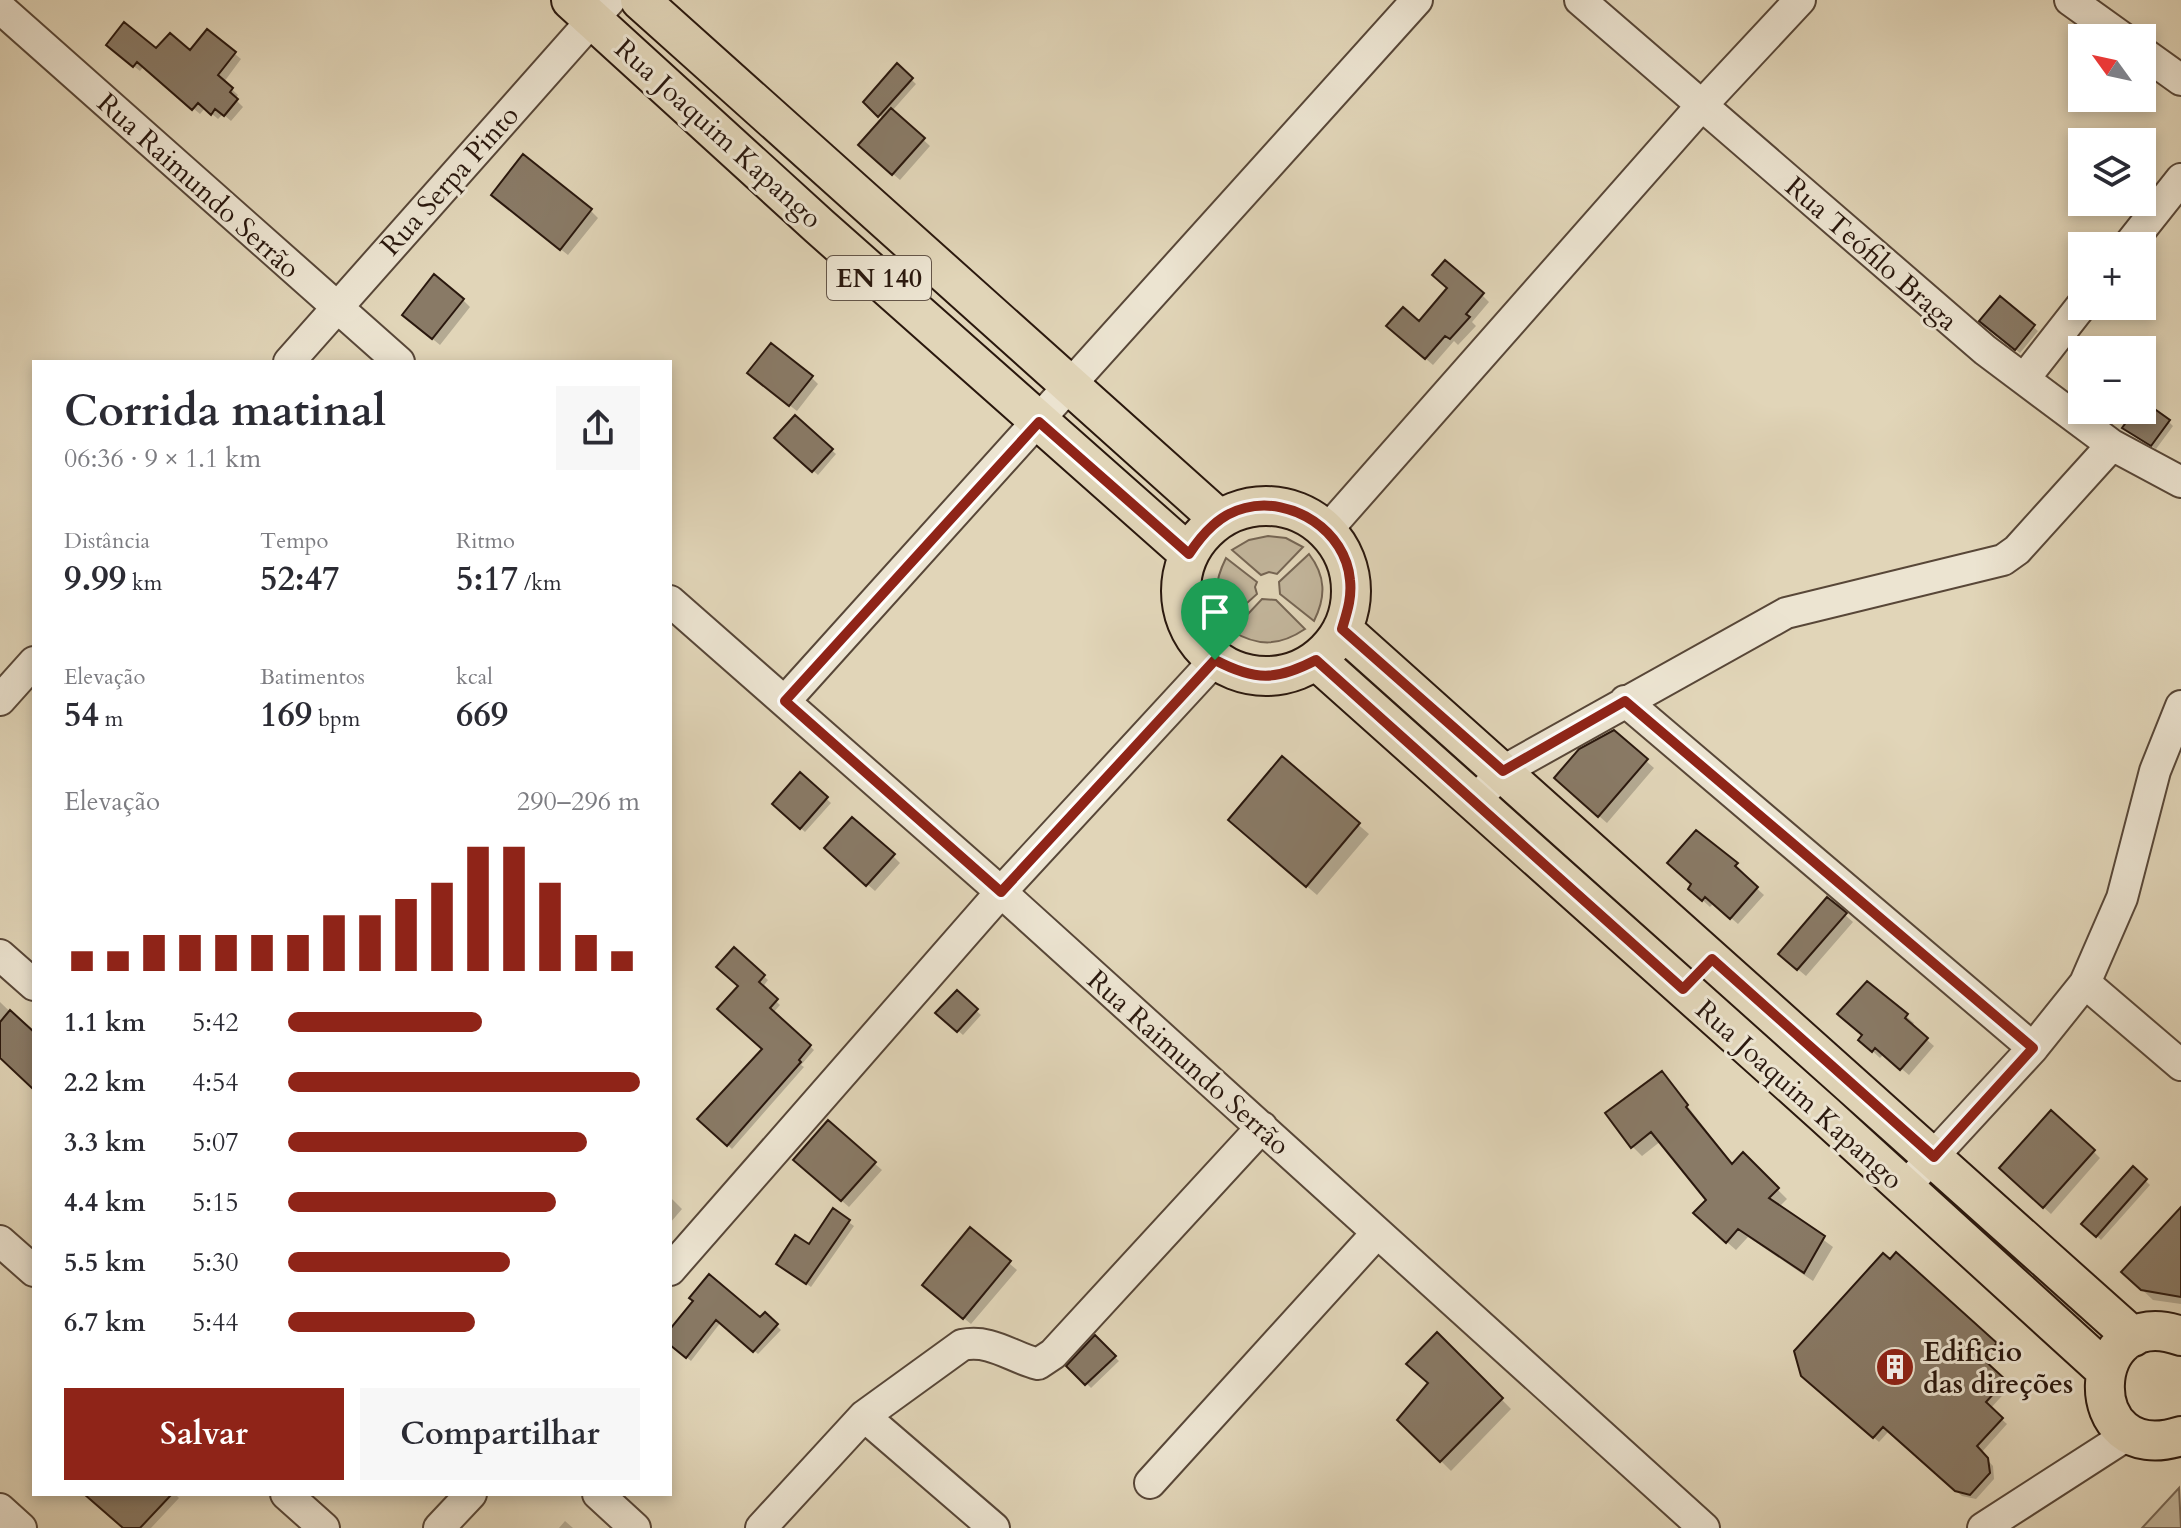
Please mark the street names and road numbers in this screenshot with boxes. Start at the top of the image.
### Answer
street label: Rua Joaquim Kapango [606,30,830,237]
street label: Rua Raimundo Serrão [89,84,308,287]
street label: Rua Serpa Pinto [372,97,527,264]
street label: Rua Teófilo Braga [1777,168,1966,339]
road number: EN 140 [827,256,931,300]
street label: Rua Raimundo Serrão [1079,961,1298,1164]
street label: Rua Joaquim Kapango [1687,991,1911,1198]

